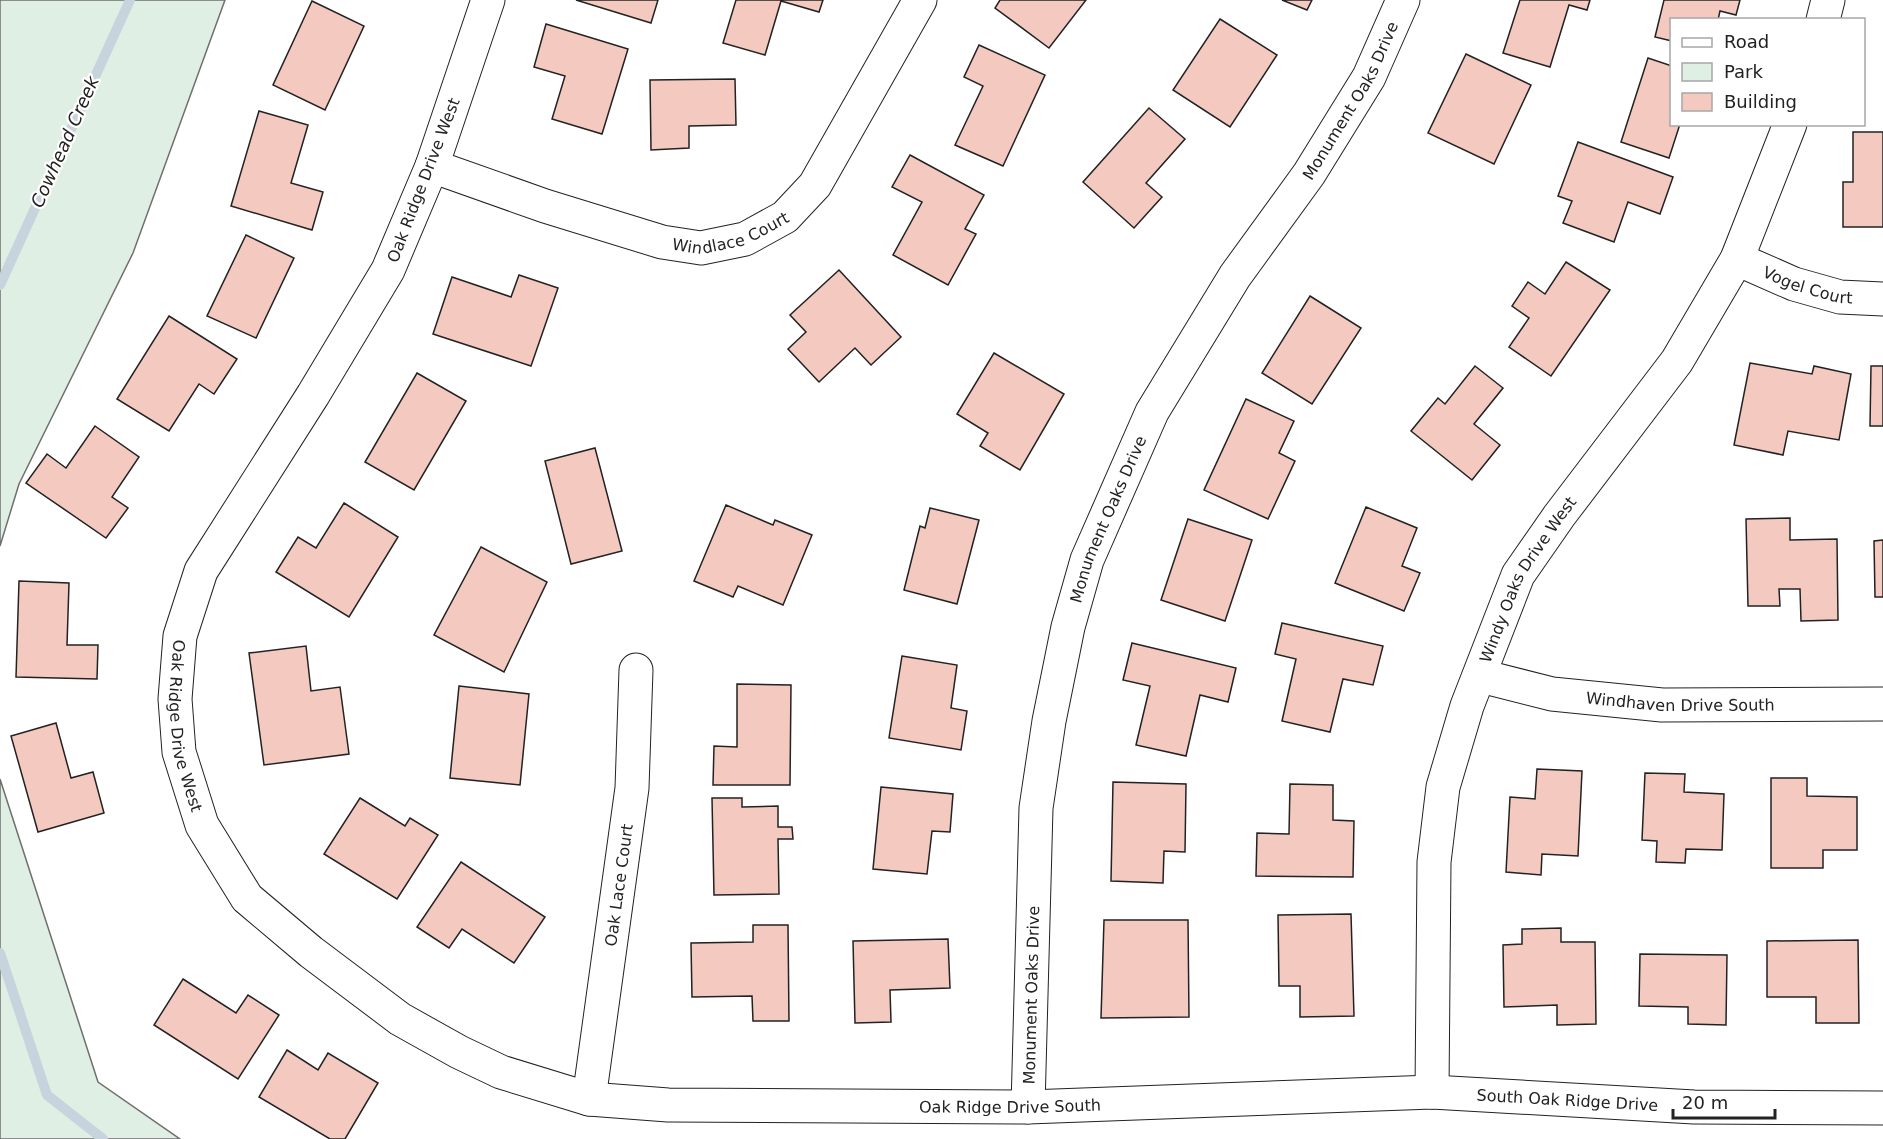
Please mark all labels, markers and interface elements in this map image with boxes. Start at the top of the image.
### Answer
legend [1670,18,1865,126]
street label: Monument Oaks Drive [1299,19,1402,183]
text: Road [1724,31,1769,52]
text: Park [1724,61,1763,82]
water label: Cowhead Creek [26,71,104,211]
text: Building [1724,91,1797,112]
street label: Oak Ridge Drive West [383,95,464,265]
street label: Windlace Court [671,208,792,258]
street label: Vogel Court [1760,263,1853,308]
street label: Monument Oaks Drive [1066,433,1150,605]
street label: Windy Oaks Drive West [1476,493,1580,665]
street label: Oak Ridge Drive West [165,639,206,814]
street label: Windhaven Drive South [1585,688,1775,715]
street label: Oak Lace Court [601,823,637,947]
street label: Monument Oaks Drive [1020,906,1043,1085]
scale bar [1673,1082,1775,1120]
street label: South Oak Ridge Drive [1476,1086,1659,1115]
text: 20 m [1682,1092,1728,1113]
street label: Oak Ridge Drive South [919,1095,1101,1117]

